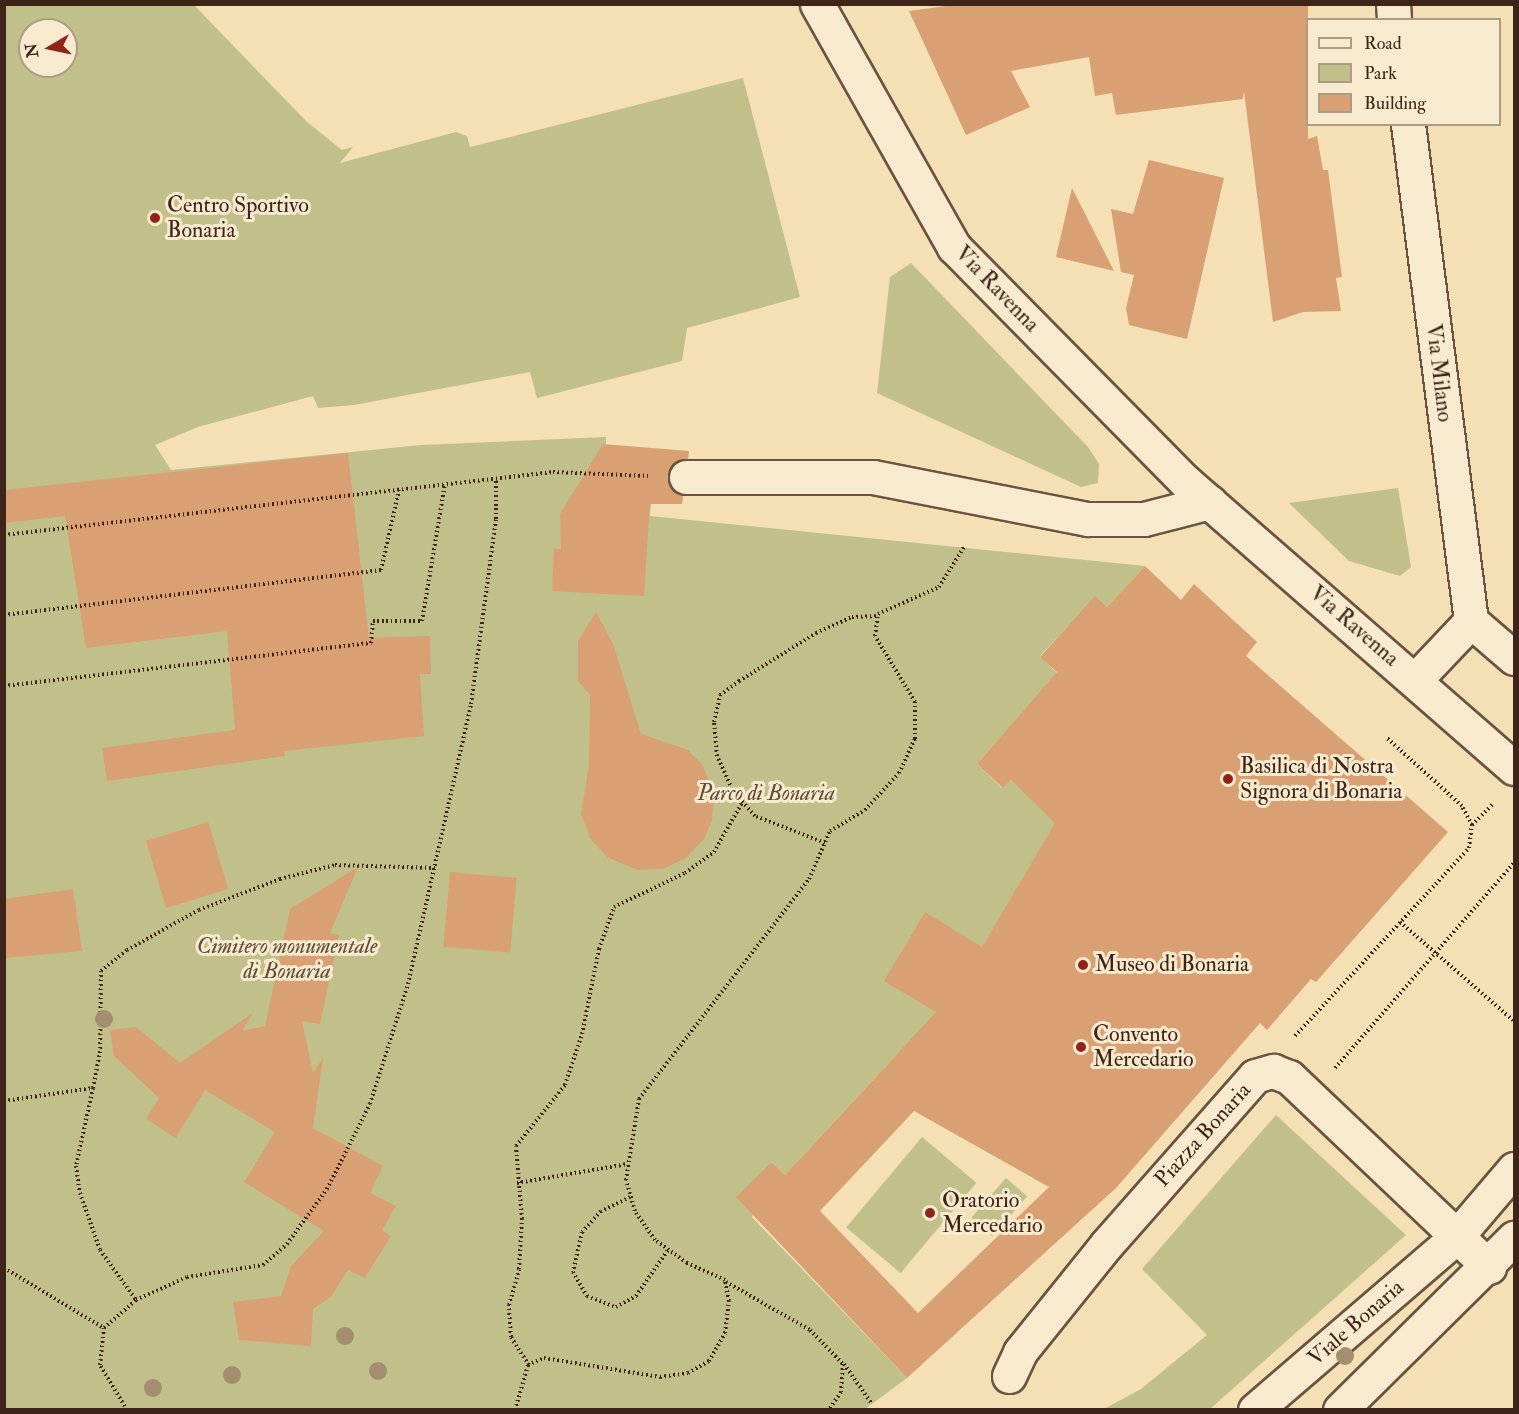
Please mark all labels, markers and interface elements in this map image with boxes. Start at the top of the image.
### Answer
north arrow [18,18,78,78]
legend [1306,18,1501,126]
text: Road [1364,32,1402,55]
text: N [21,42,43,59]
text: Park [1364,62,1397,85]
text: Building [1364,92,1426,115]
place label: Centro Sportivo Bonaria [167,192,309,243]
marker: Centro Sportivo Bonaria [148,211,162,225]
street label: Via Ravenna [949,240,1045,338]
street label: Via Milano [1420,322,1458,424]
street label: Via Ravenna [1304,580,1404,672]
place label: Basilica di Nostra Signora di Bonaria [1240,753,1402,804]
marker: Basilica di Nostra Signora di Bonaria [1221,772,1235,786]
park label: Parco di Bonaria [697,781,835,807]
park label: Cimitero monumentale di Bonaria [197,933,377,984]
place label: Museo di Bonaria [1095,952,1249,978]
marker: Museo di Bonaria [1076,958,1090,972]
place label: Convento Mercedario [1093,1021,1194,1072]
marker: Convento Mercedario [1074,1040,1088,1054]
street label: Piazza Bonaria [1149,1077,1257,1193]
place label: Oratorio Mercedario [942,1187,1043,1238]
marker: Oratorio Mercedario [923,1206,937,1220]
street label: Viale Bonaria [1303,1274,1409,1372]

